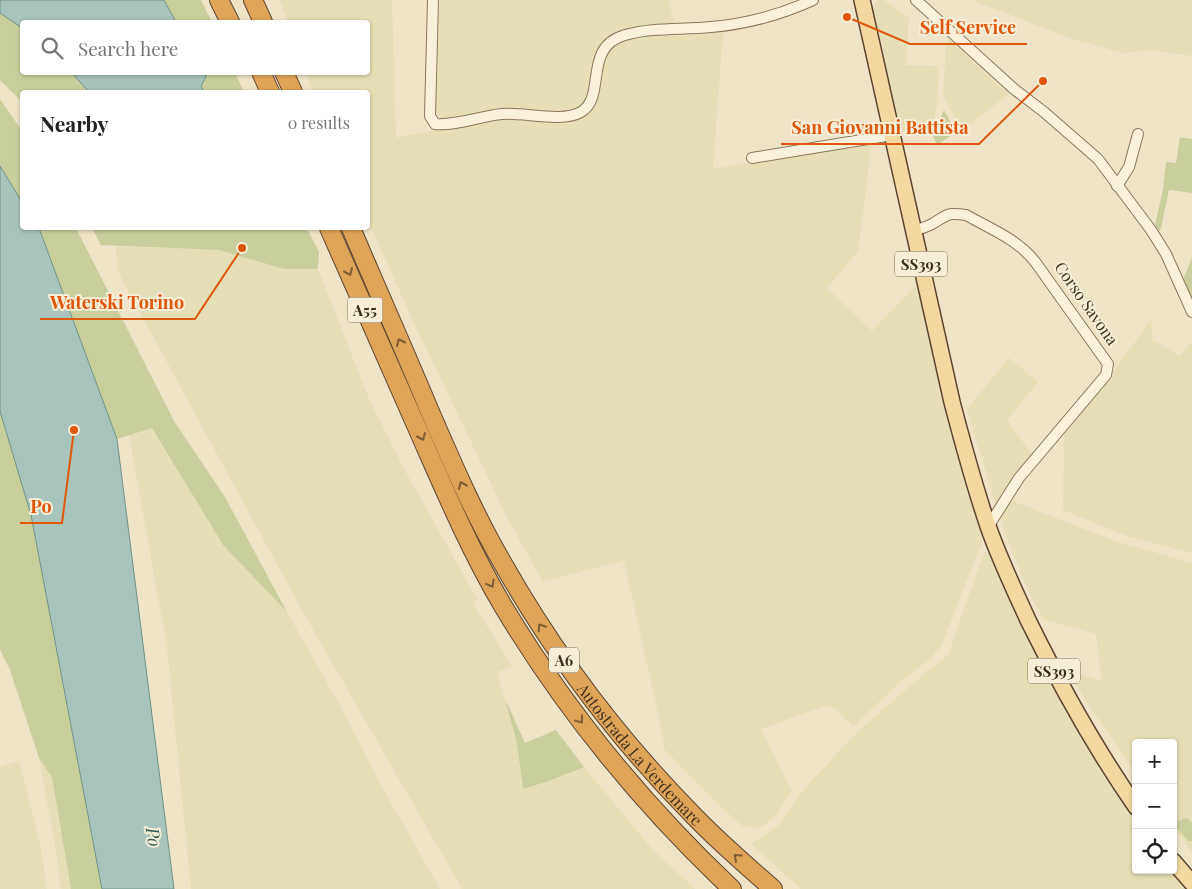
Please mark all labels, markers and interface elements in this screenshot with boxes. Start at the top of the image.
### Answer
callout: Self Service [910,11,1027,44]
text: Self Service [920,15,1016,39]
search box [20,20,370,75]
icon: search [38,34,66,62]
text: Search here [78,35,178,61]
text: Nearby [40,109,109,137]
callout: San Giovanni Battista [781,111,979,144]
text: 0 results [288,112,350,133]
text: San Giovanni Battista [791,115,969,139]
road number: SS393 [895,252,947,276]
street label: Corso Savona [1050,257,1124,349]
one-way arrow [342,267,353,276]
callout: Waterski Torino [40,286,195,319]
text: Waterski Torino [49,290,184,314]
road number: A55 [348,298,382,322]
one-way arrow [396,338,407,347]
one-way arrow [415,432,426,441]
one-way arrow [458,481,469,490]
callout: Po [20,490,62,523]
text: Po [30,494,52,518]
one-way arrow [485,579,495,588]
one-way arrow [538,623,548,632]
road number: A6 [549,648,579,672]
road number: SS393 [1028,658,1080,684]
street label: Autostrada La Verdemare [573,678,708,830]
one-way arrow [574,714,582,723]
map controls [1132,739,1177,874]
button: + [1132,739,1177,784]
button: − [1132,784,1177,829]
water label: Po [141,825,167,848]
button: locate [1132,829,1177,874]
one-way arrow [733,853,742,862]

